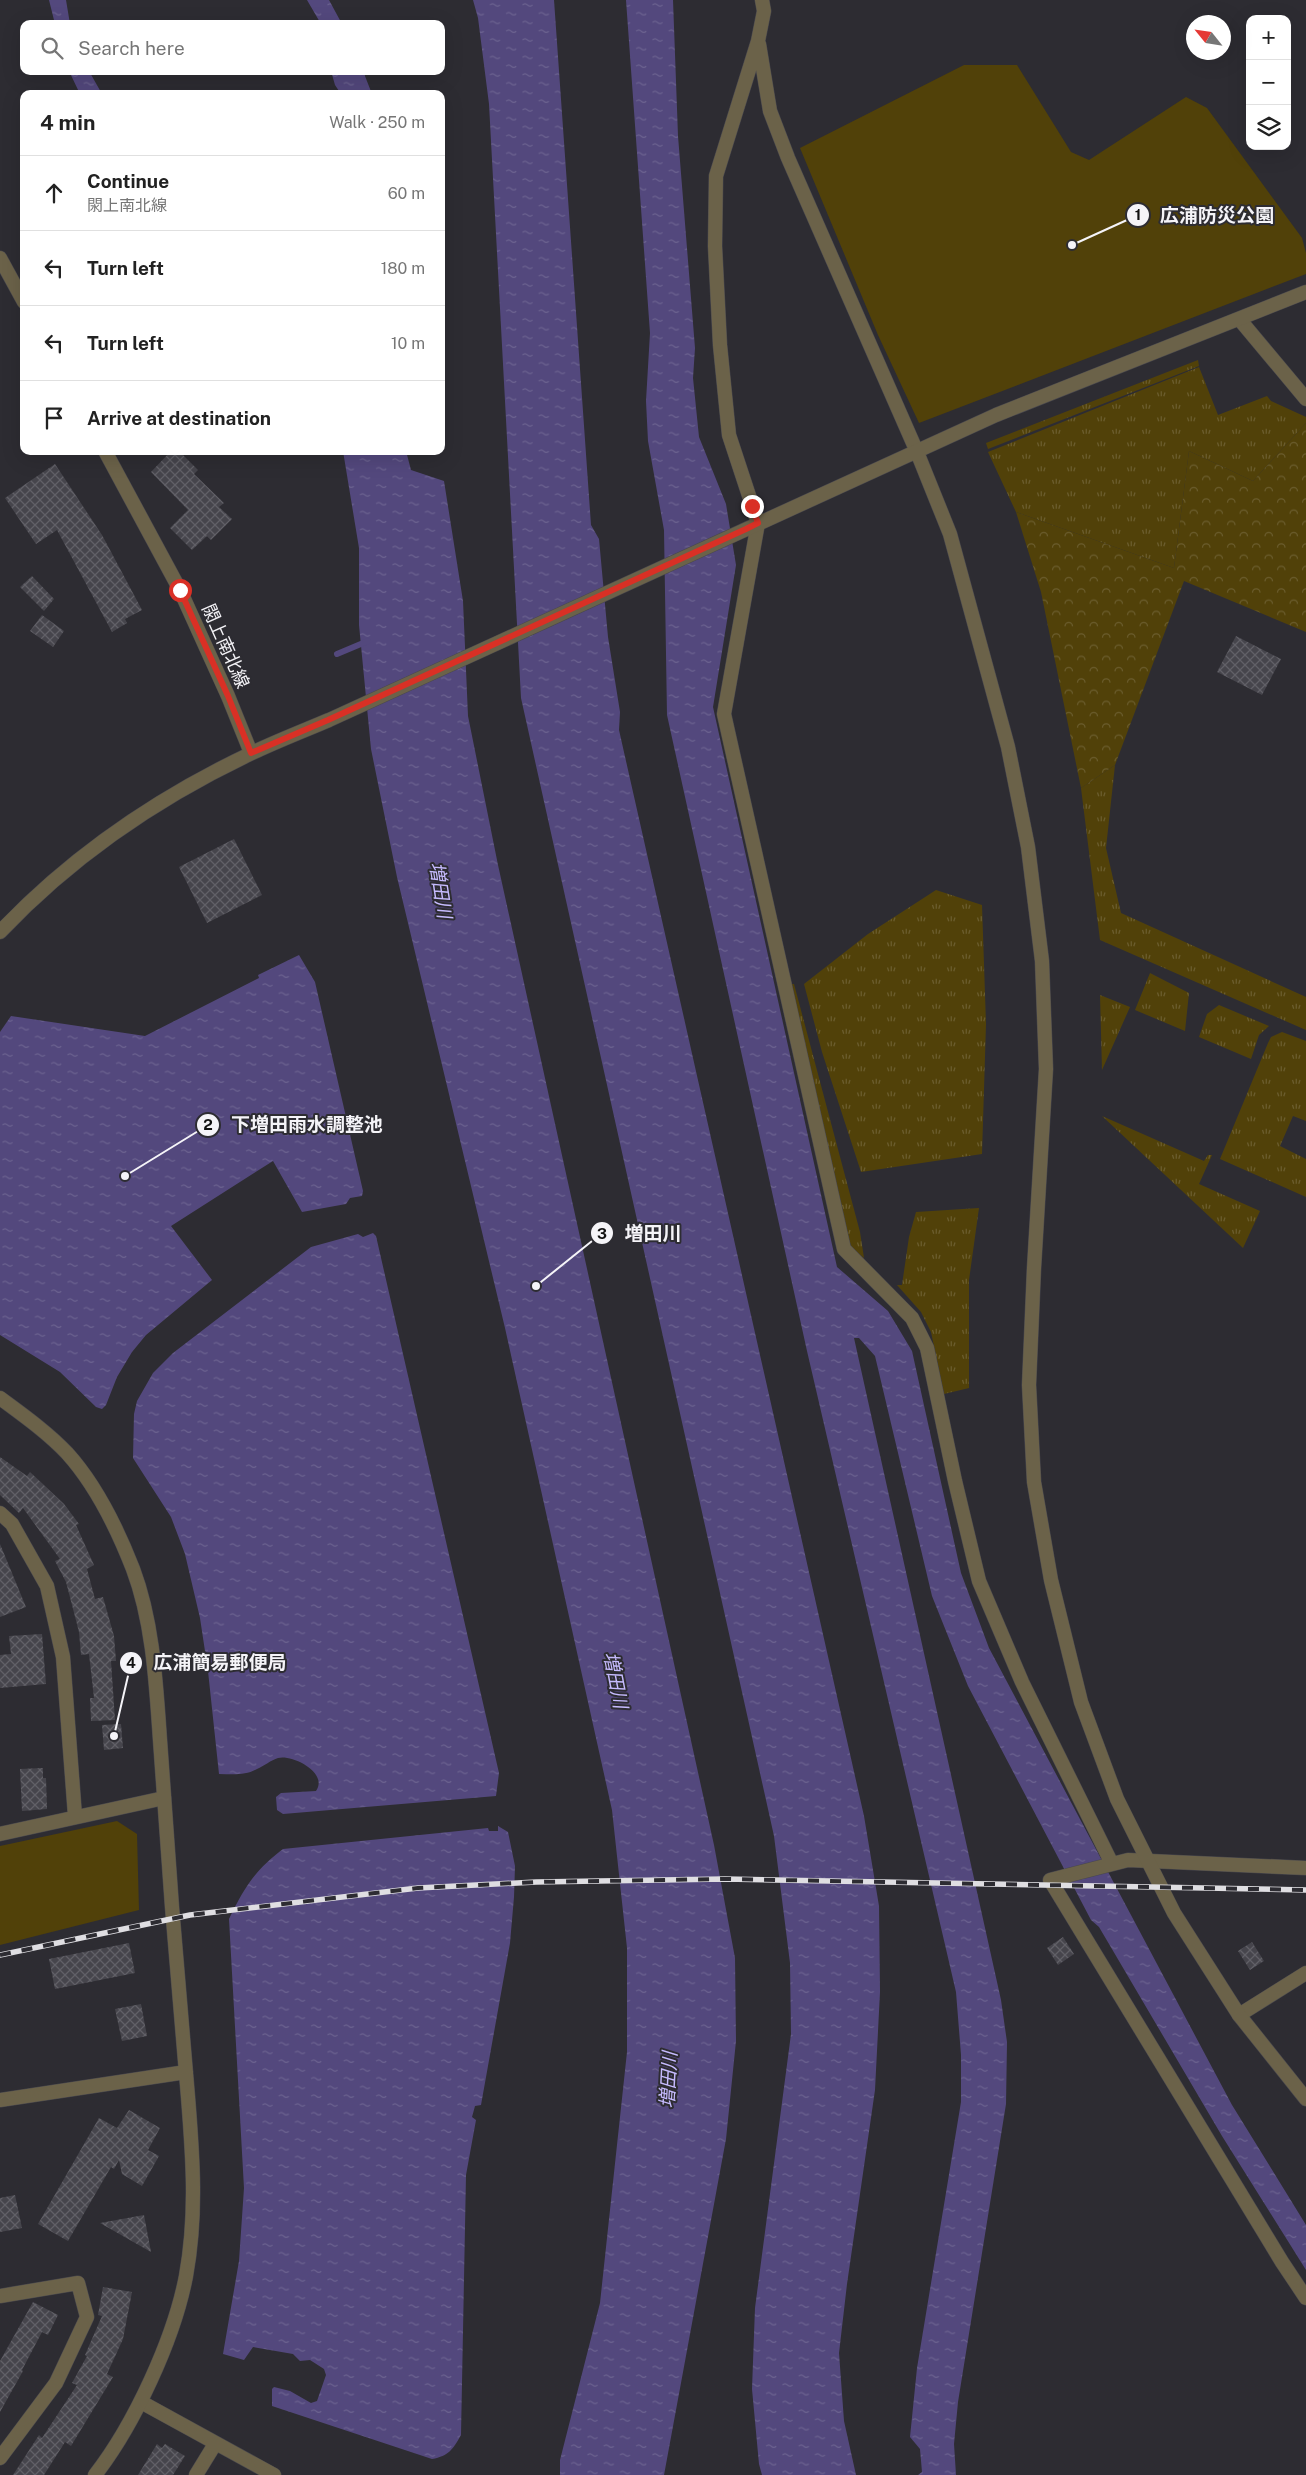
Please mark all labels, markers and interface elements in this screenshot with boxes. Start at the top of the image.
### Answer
north arrow [1186,15,1231,60]
map controls [1246,15,1291,150]
button: + [1246,15,1291,60]
search box [20,20,445,75]
icon: search [38,34,66,62]
text: Search here [78,37,185,59]
button: − [1246,60,1291,105]
button: layers [1246,105,1291,150]
text: 4 min [40,110,95,135]
text: Walk · 250 m [329,113,425,132]
text: Continue [87,170,169,192]
icon: ahead [40,179,68,207]
text: 60 m [388,184,425,203]
text: 閖上南北線 [87,196,167,215]
callout: 広浦防災公園 [1125,198,1284,232]
text: 広浦防災公園 [1160,204,1274,226]
text: 1 [1135,206,1141,223]
icon: left [40,254,68,282]
text: Turn left [87,257,164,279]
text: 180 m [381,259,425,278]
icon: left [40,329,68,357]
text: Turn left [87,332,164,354]
text: 10 m [391,334,425,353]
icon: arrive [40,404,68,432]
text: Arrive at destination [87,407,271,429]
route end [741,495,764,518]
route start [169,579,192,602]
street label: 閖上南北線 [198,601,254,691]
water label: 増田川 [426,860,457,922]
callout: 下増田雨水調整池 [196,1108,393,1142]
text: 下増田雨水調整池 [231,1113,383,1135]
text: 2 [203,1116,213,1133]
callout: 増田川 [589,1216,691,1250]
text: 増田川 [624,1222,682,1244]
text: 3 [597,1225,607,1242]
callout: 広浦簡易郵便局 [119,1646,297,1680]
water label: 増田川 [600,1650,633,1712]
text: 広浦簡易郵便局 [153,1651,287,1673]
text: 4 [126,1654,136,1671]
water label: 増田川 [656,2049,681,2109]

